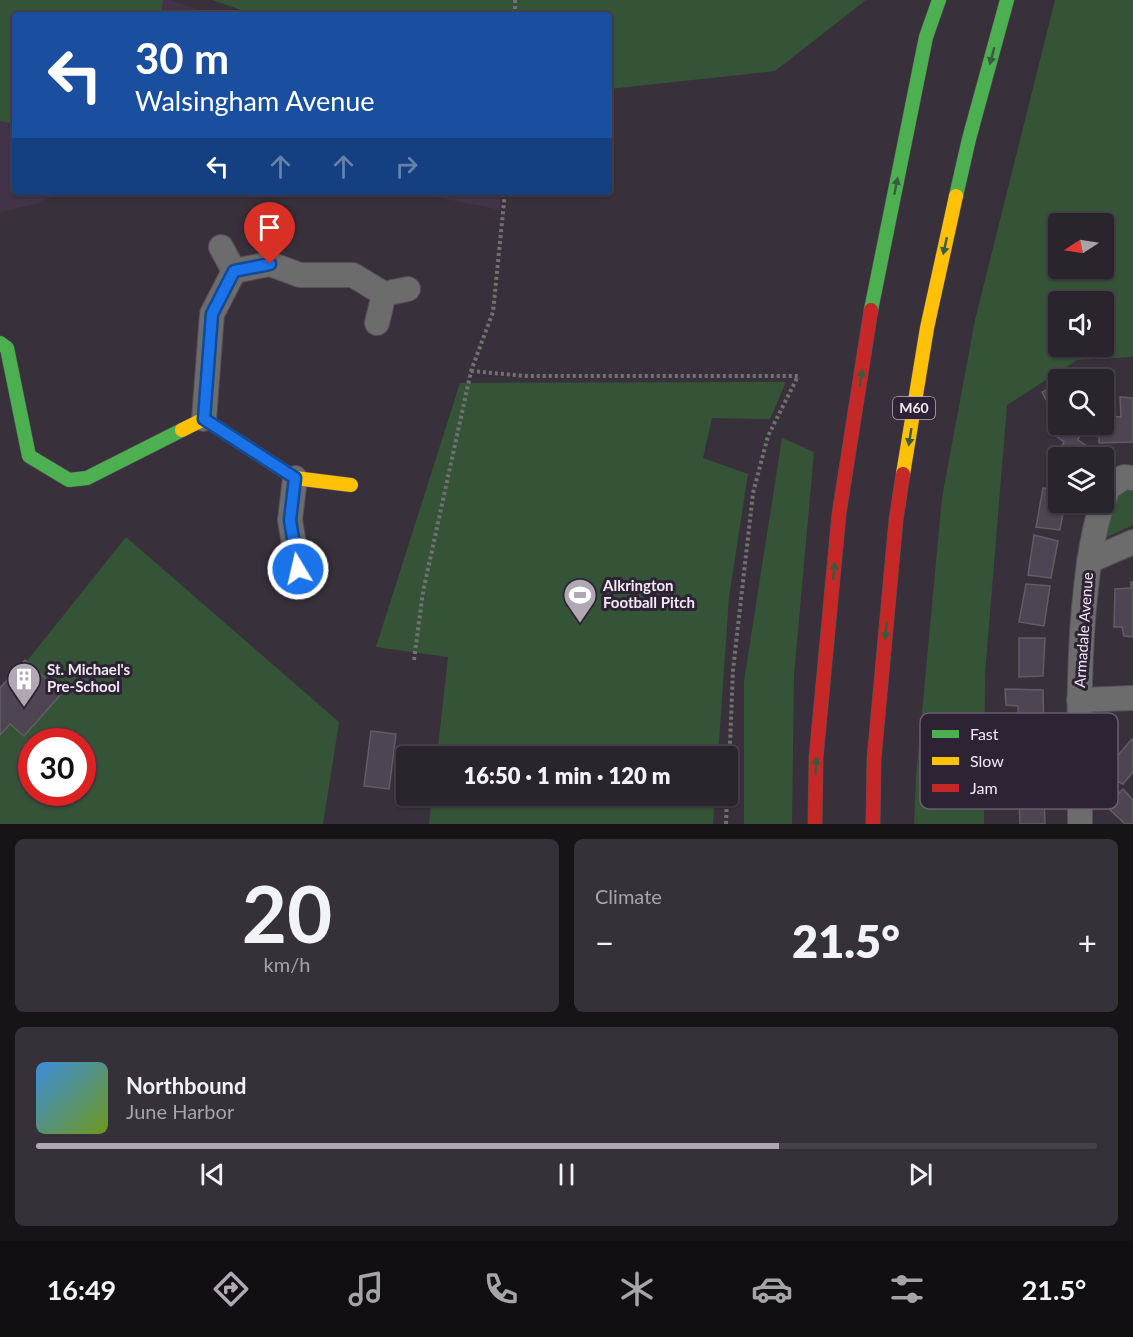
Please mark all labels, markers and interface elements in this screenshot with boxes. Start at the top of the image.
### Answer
text: 30 m [135,33,229,83]
icon: left [36,36,114,114]
one-way arrow [986,47,996,66]
text: Walsingham Avenue [135,84,375,117]
icon: left [201,150,234,183]
icon: ahead [264,150,297,183]
icon: ahead [327,150,360,183]
icon: right [390,150,423,183]
one-way arrow [891,177,901,196]
pin [244,202,295,264]
icon: arrive [253,211,286,244]
north arrow [1048,213,1114,279]
map controls [1048,213,1114,513]
one-way arrow [940,237,950,255]
button: sound [1048,291,1114,357]
one-way arrow [856,369,865,388]
button: search [1048,369,1114,435]
road number: M60 [893,397,935,419]
one-way arrow [905,428,914,447]
button: layers [1048,447,1114,513]
position arrow [266,537,330,601]
one-way arrow [829,562,839,581]
street label: Armadale Avenue [1070,572,1096,688]
place label: Alkrington Football Pitch [602,576,695,611]
sports icon: Alkrington Football Pitch [562,577,598,624]
one-way arrow [881,621,891,640]
place label: St. Michael's Pre-School [47,660,131,695]
building icon: St. Michael's Pre-School [6,661,42,708]
legend [920,713,1118,809]
text: Fast [970,724,999,743]
speed limit sign: 30 [18,728,96,806]
text: Slow [970,751,1004,770]
one-way arrow [812,756,821,775]
text: 16:50 · 1 min · 120 m [464,762,670,789]
text: Jam [970,778,998,797]
text: 20 [242,866,332,960]
text: Climate [595,884,662,908]
text: 21.5° [792,914,900,968]
text: − [595,922,614,962]
text: + [1078,922,1097,962]
text: km/h [264,952,310,976]
text: Northbound [126,1072,246,1099]
text: June Harbor [126,1099,234,1123]
icon: previous [196,1158,229,1191]
icon: pause [550,1158,583,1191]
icon: next [904,1158,937,1191]
icon: directions [210,1268,252,1310]
icon: music [345,1268,387,1310]
icon: phone [480,1268,522,1310]
icon: climate [616,1268,658,1310]
icon: car [751,1268,793,1310]
icon: filters [886,1268,928,1310]
text: 16:49 [47,1273,116,1306]
text: 21.5° [1022,1273,1086,1306]

